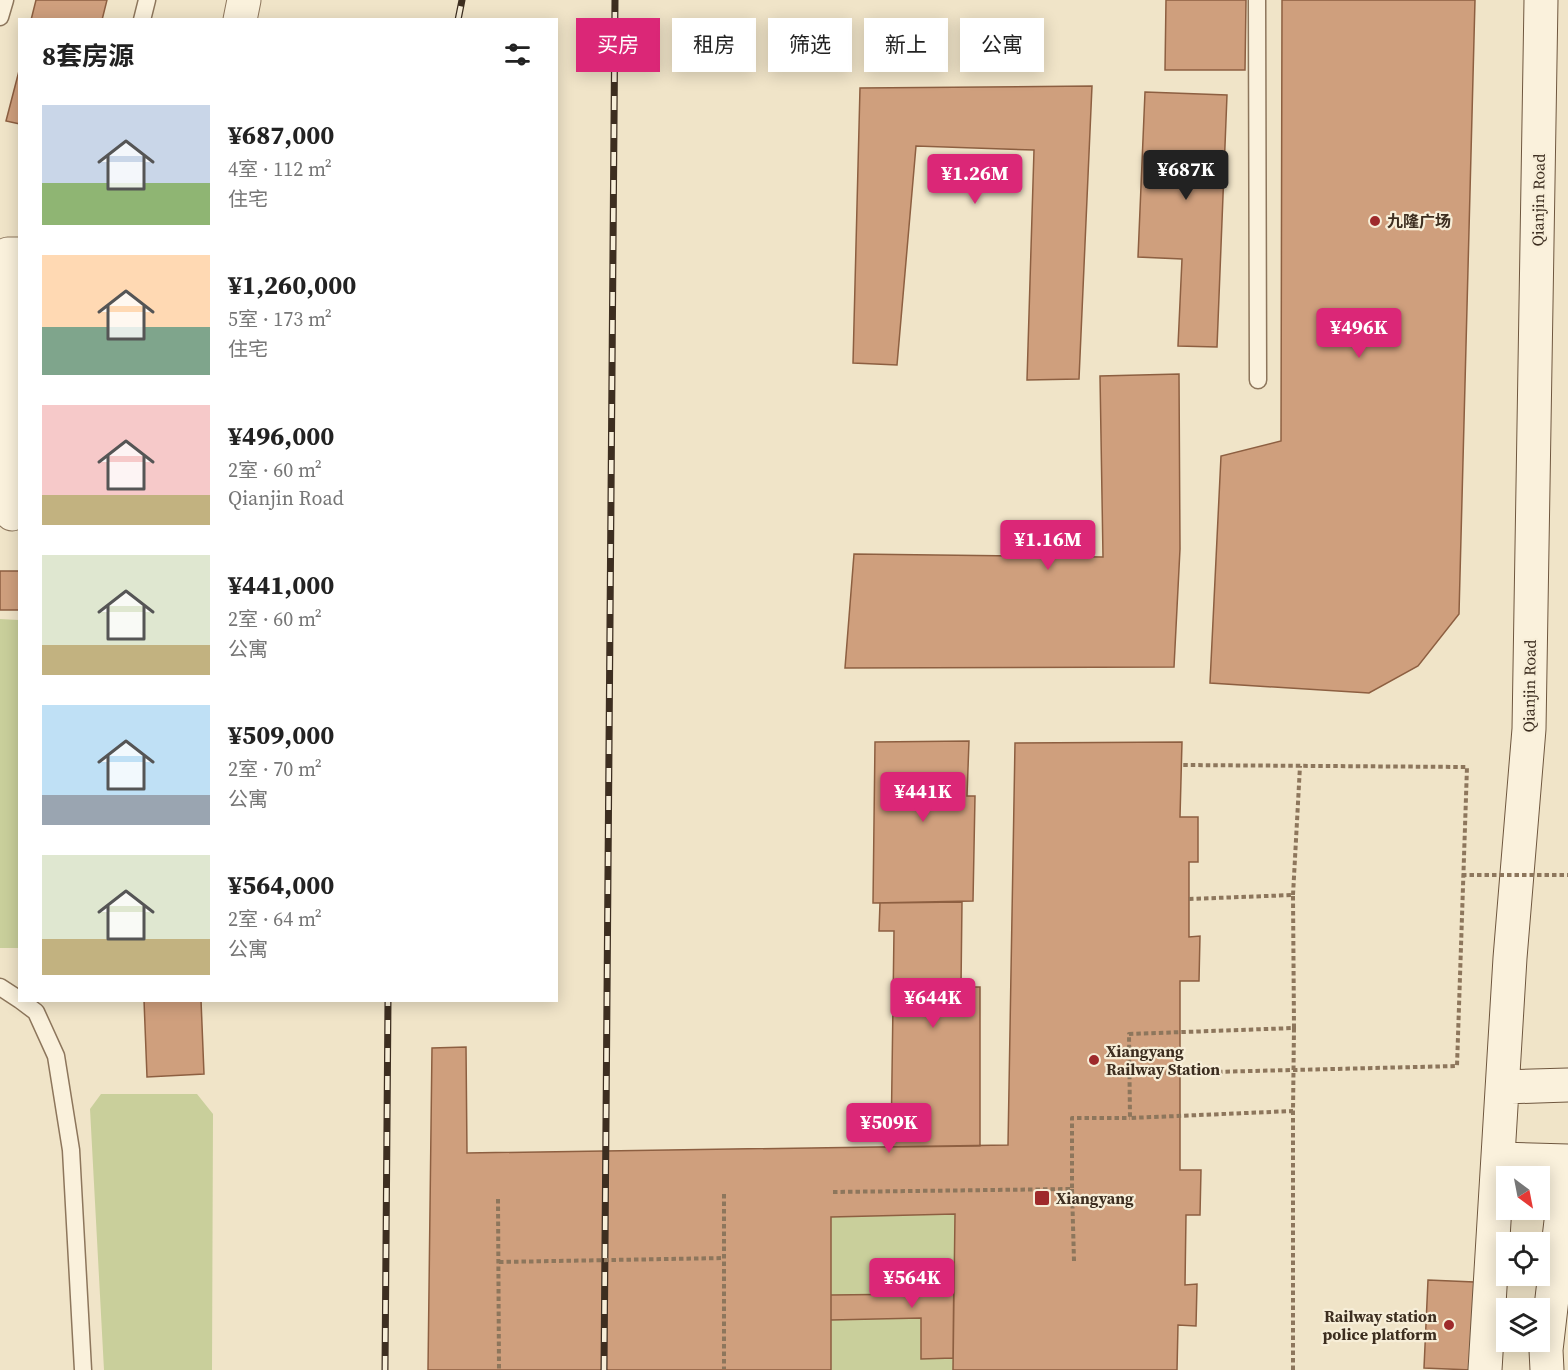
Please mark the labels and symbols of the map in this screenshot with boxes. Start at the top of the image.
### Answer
pin: ¥687K [1144,150,1228,201]
street label: Qianjin Road [1526,153,1550,247]
pin: ¥1.26M [926,154,1024,205]
place label: 九隆广场 [1387,210,1451,232]
marker: 九隆广场 [1368,214,1382,228]
pin: ¥496K [1317,308,1401,359]
pin: ¥1.16M [999,520,1097,571]
street label: Qianjin Road [1517,639,1541,733]
pin: ¥441K [881,772,965,823]
pin: ¥644K [891,978,975,1029]
place label: Xiangyang Railway Station [1106,1040,1220,1080]
marker: Xiangyang Railway Station [1087,1053,1101,1067]
pin: ¥509K [847,1103,931,1154]
north arrow [1496,1166,1550,1220]
place label: Xiangyang [1056,1187,1134,1209]
marker: Xiangyang [1033,1189,1051,1207]
pin: ¥564K [870,1258,954,1309]
place label: Railway station police platform [1322,1305,1437,1345]
marker: Railway station police platform [1442,1318,1456,1332]

